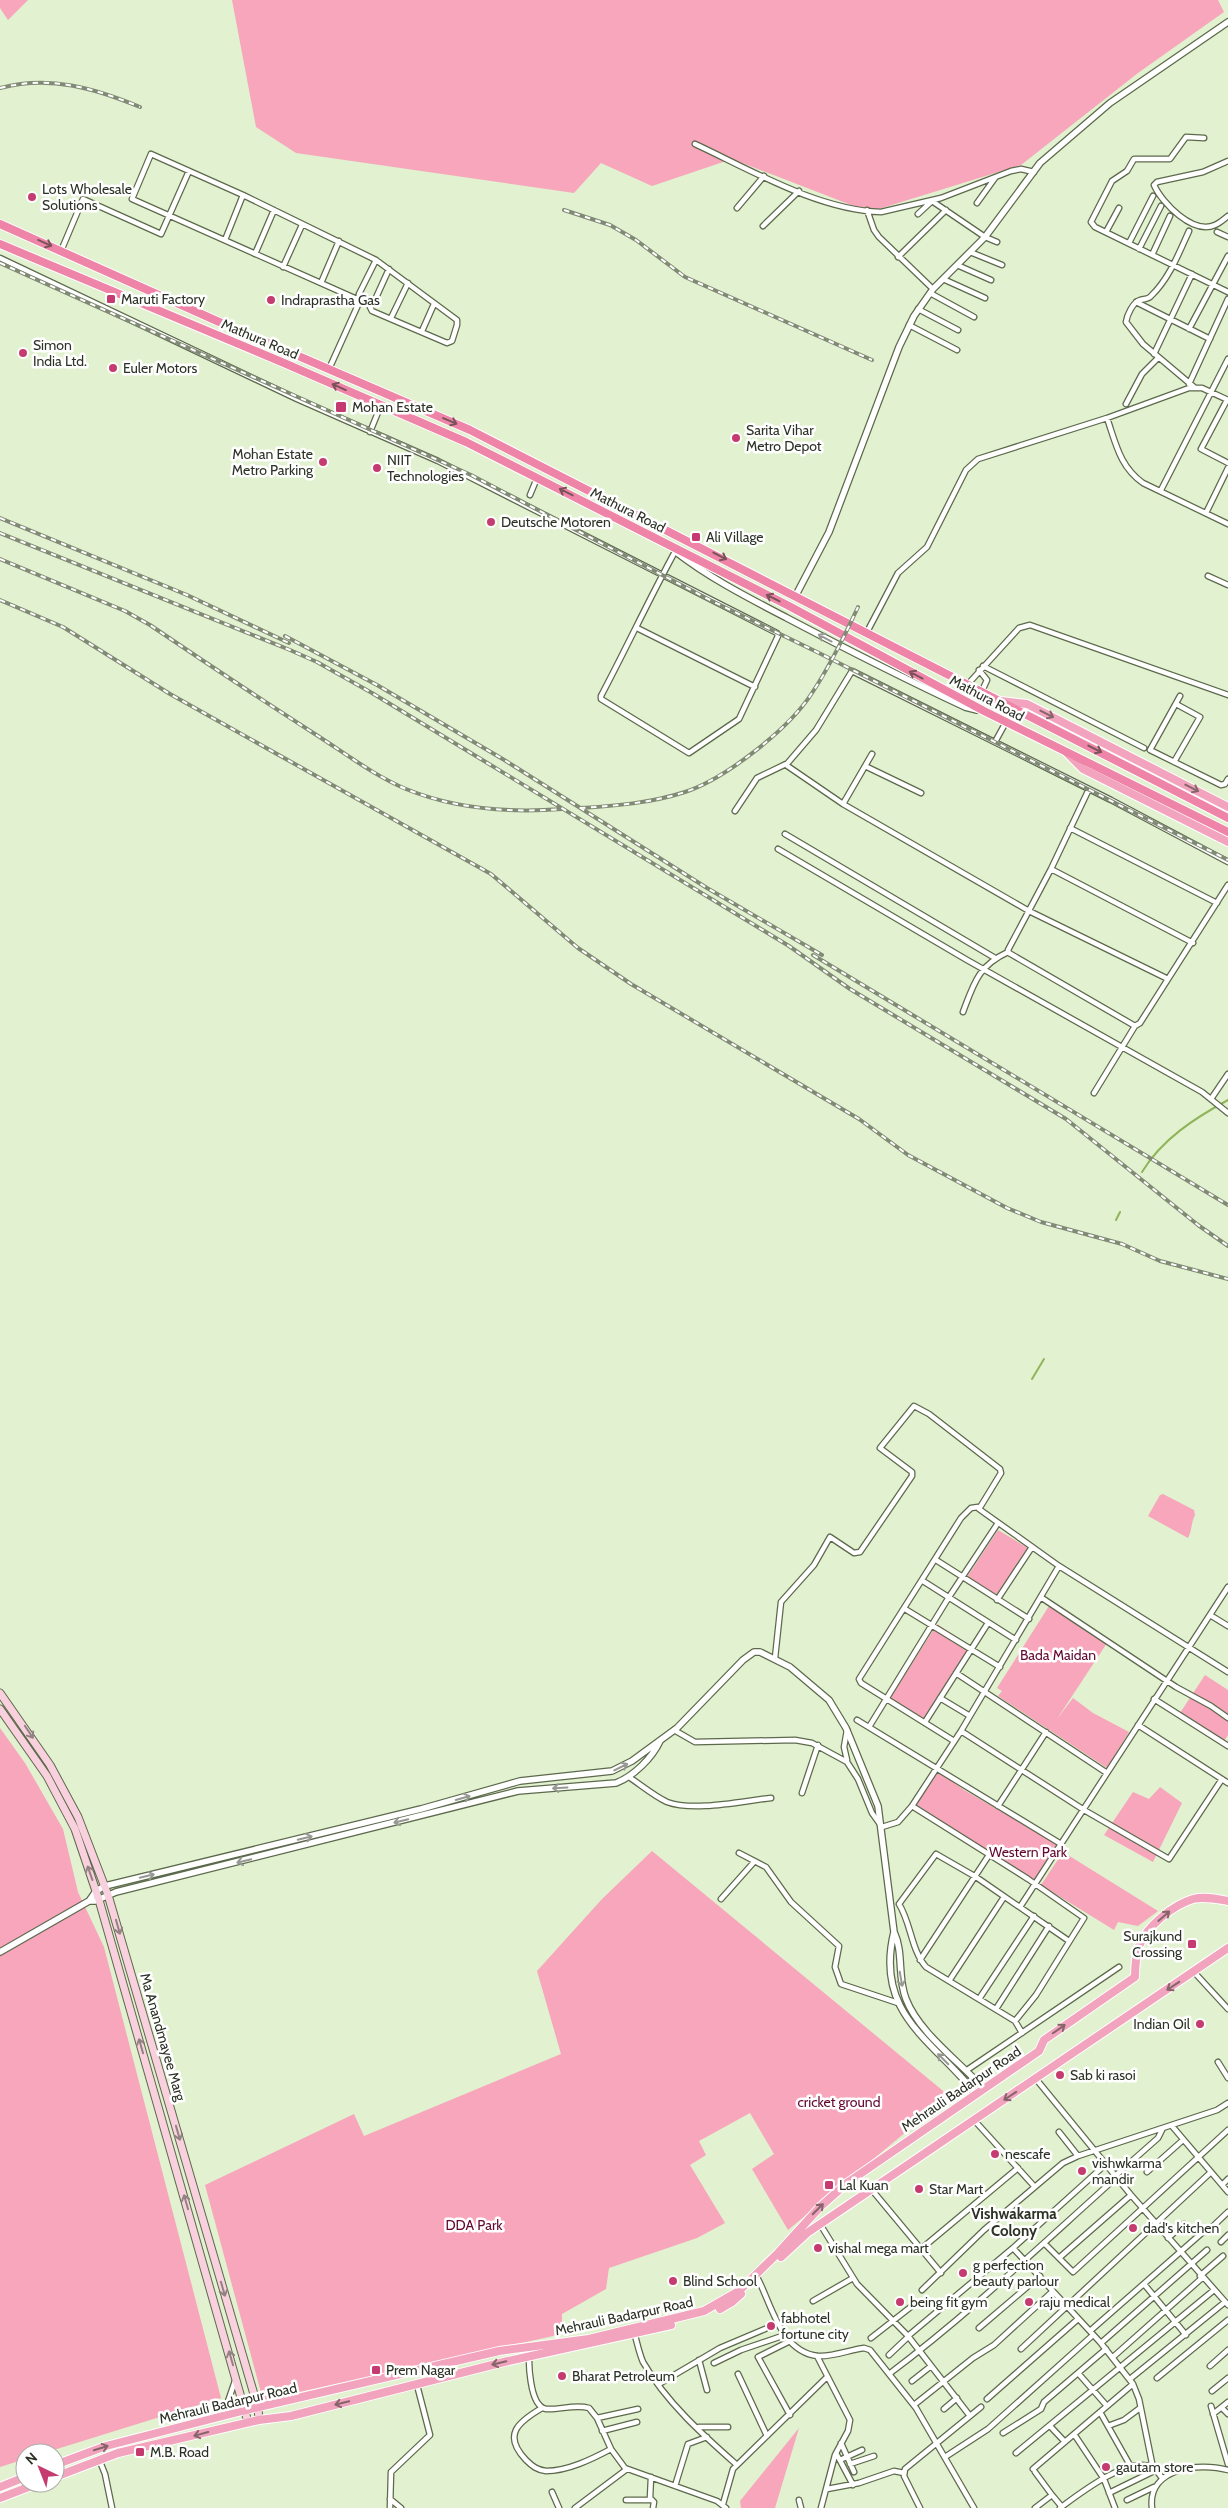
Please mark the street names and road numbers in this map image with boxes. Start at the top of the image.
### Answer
street label: Mathura Road [219,315,301,363]
street label: Mathura Road [587,483,669,537]
street label: Mathura Road [947,671,1027,725]
street label: Ma Anandmayee Marg [136,1971,190,2104]
street label: Mehrauli Badarpur Road [898,2042,1024,2136]
street label: Mehrauli Badarpur Road [553,2293,695,2339]
street label: Mehrauli Badarpur Road [157,2378,299,2428]

